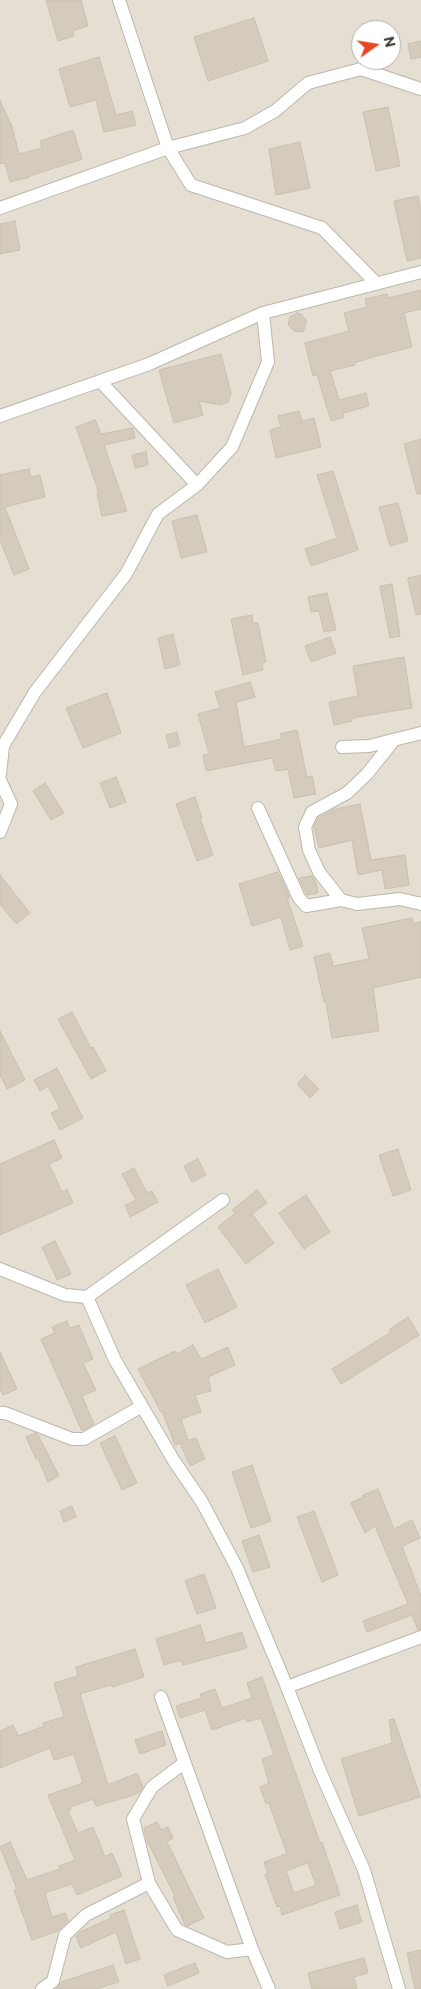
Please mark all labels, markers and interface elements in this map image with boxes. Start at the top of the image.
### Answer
north arrow [351,20,401,70]
text: N [381,35,400,49]

